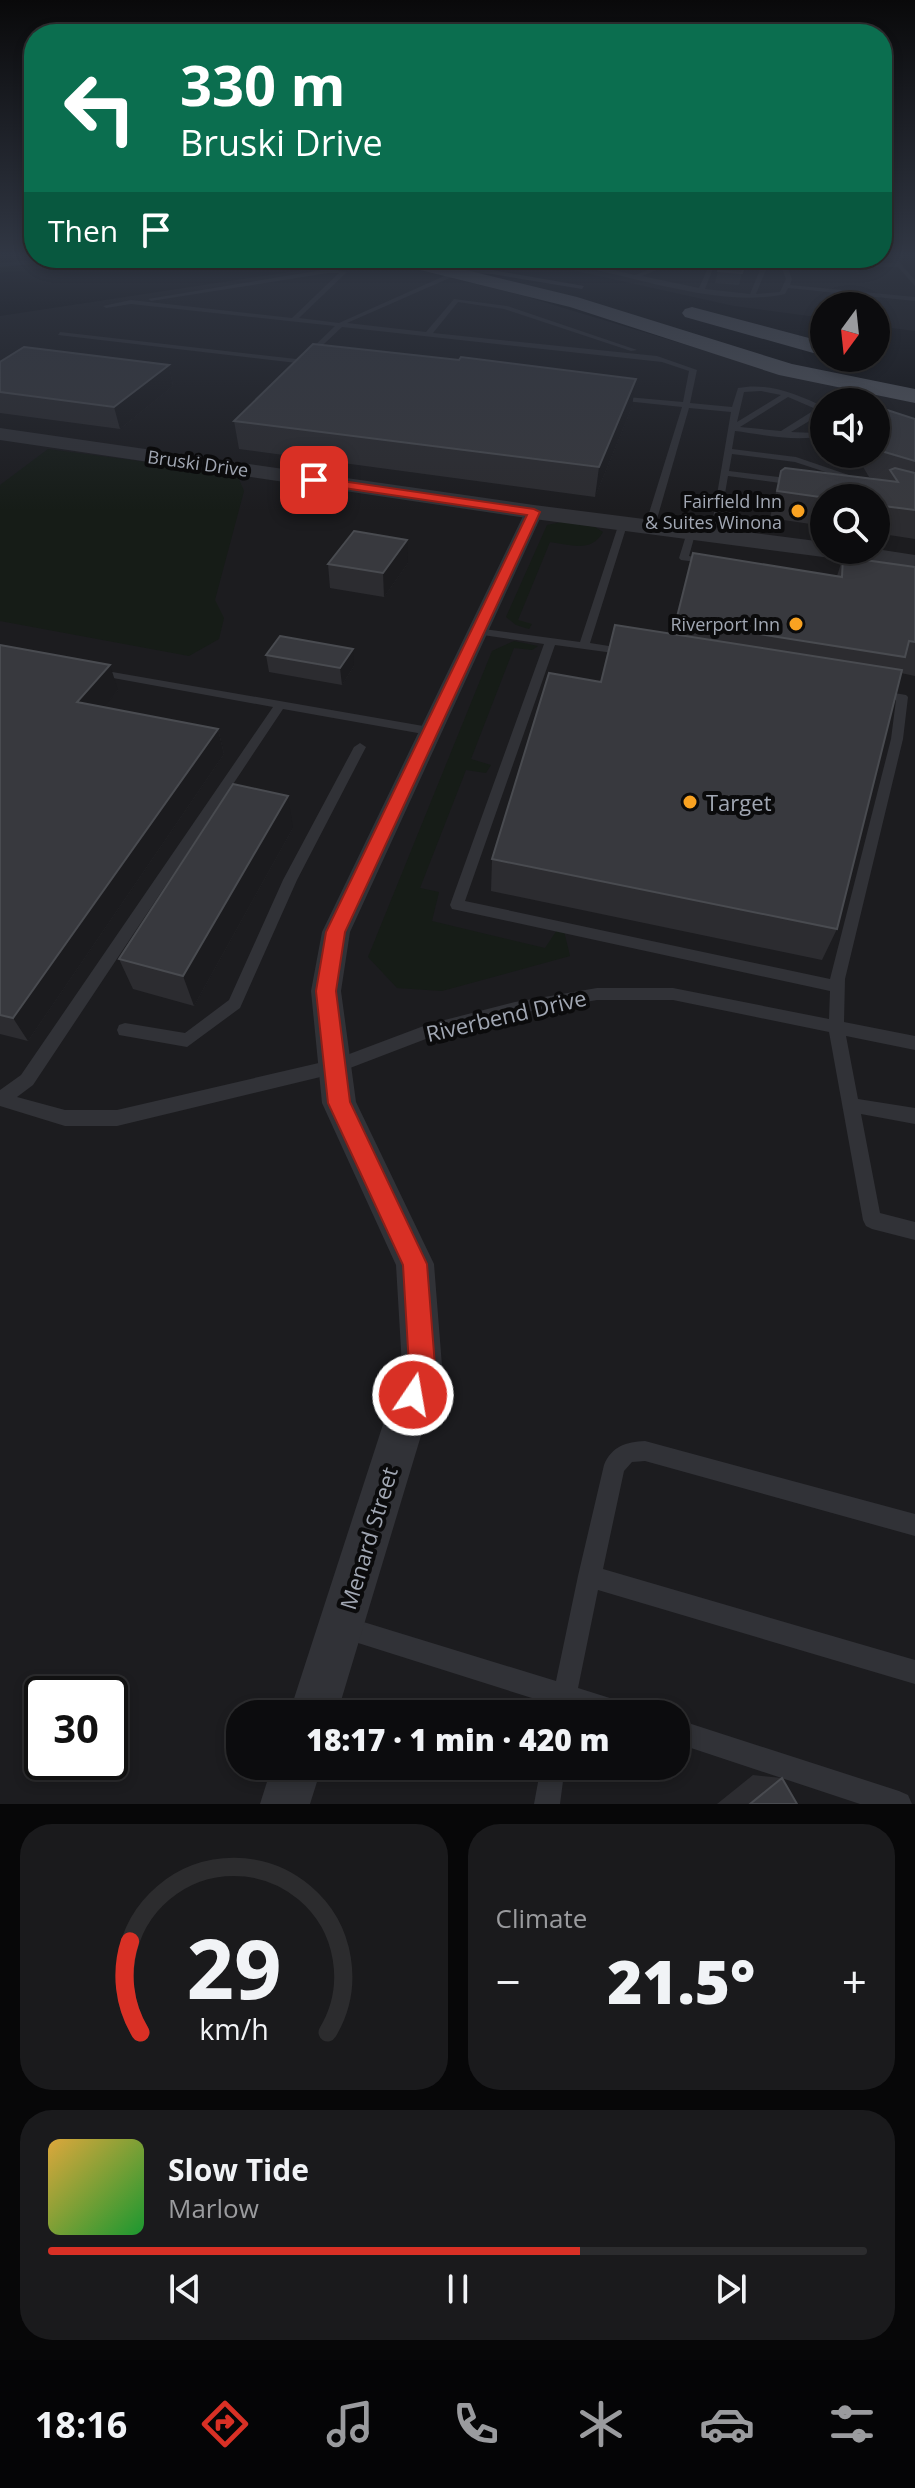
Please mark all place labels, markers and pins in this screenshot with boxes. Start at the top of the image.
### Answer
pin [280,446,348,514]
place label: Fairfield Inn & Suites Winona [645,489,782,534]
marker: Fairfield Inn & Suites Winona [789,502,807,520]
place label: Riverport Inn [670,612,780,636]
marker: Riverport Inn [787,615,805,633]
place label: Target [706,787,772,817]
marker: Target [681,793,699,811]

